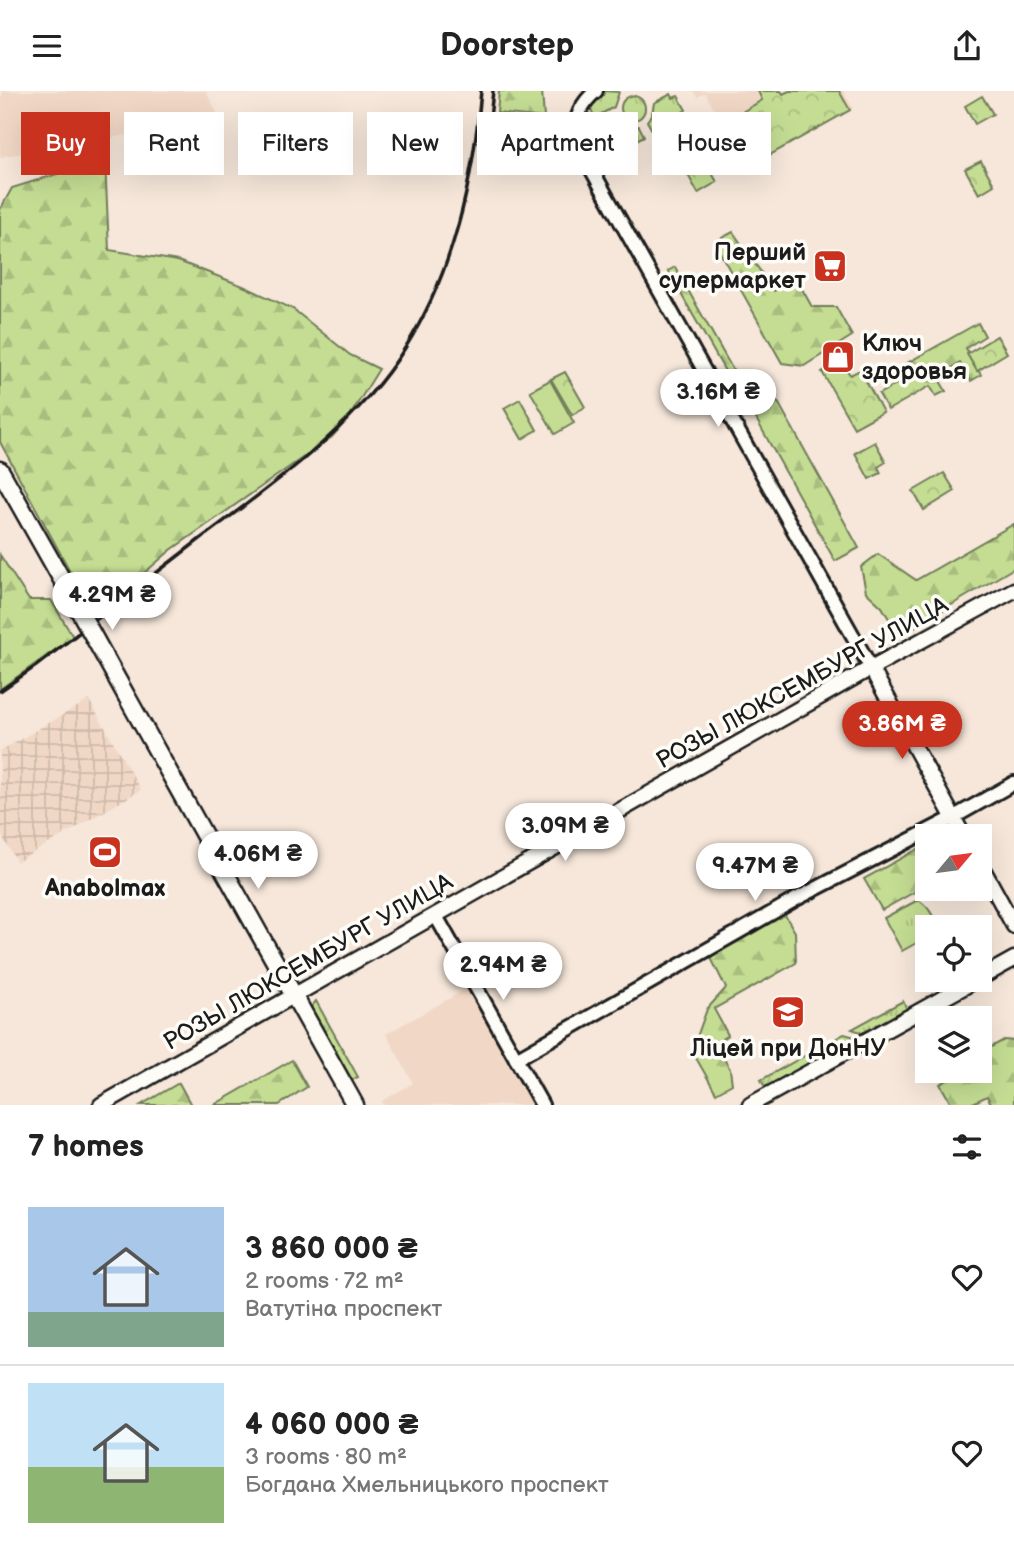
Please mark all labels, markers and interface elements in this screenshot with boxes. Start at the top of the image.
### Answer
text: Doorstep [440,26,574,65]
icon: menu [28,27,66,65]
icon: share [948,27,986,65]
chip: Buy [21,112,110,175]
chip: Rent [124,112,224,175]
chip: Filters [238,112,353,175]
chip: New [367,112,463,175]
chip: Apartment [477,112,638,175]
chip: House [652,112,771,175]
place label: Перший супермаркет [659,238,807,295]
supermarket icon: Перший супермаркет [811,247,849,285]
place label: Ключ здоровья [862,329,967,386]
shop icon: Ключ здоровья [819,338,857,376]
pin: 3.16M ₴ [653,369,783,429]
text: 3.16M ₴ [676,378,760,406]
pin: 4.29M ₴ [47,573,177,632]
text: 4.29M ₴ [68,581,156,609]
street label: РОЗЫ ЛЮКСЕМБУРГ УЛИЦА [651,590,953,775]
pin: 3.86M ₴ [837,701,967,761]
text: 3.86M ₴ [858,710,946,738]
pin: 3.09M ₴ [500,803,630,863]
text: 3.09M ₴ [521,812,609,840]
north arrow [915,824,992,901]
map controls [915,824,992,1083]
pin: 4.06M ₴ [193,831,323,891]
sports icon: Anabolmax [86,833,124,871]
text: 4.06M ₴ [214,840,302,868]
pin: 9.47M ₴ [690,843,820,903]
text: 9.47M ₴ [712,852,798,880]
street label: РОЗЫ ЛЮКСЕМБУРГ УЛИЦА [158,867,458,1057]
place label: Anabolmax [44,874,165,903]
button: locate [915,915,992,992]
pin: 2.94M ₴ [438,943,568,1002]
text: 2.94M ₴ [459,951,547,979]
school or university icon: Ліцей при ДонНУ [769,993,807,1031]
button: layers [915,1006,992,1083]
place label: Ліцей при ДонНУ [689,1034,886,1063]
icon: filters [948,1128,986,1166]
text: 7 homes [28,1129,144,1165]
text: 3 860 000 ₴ [245,1231,418,1267]
icon: home [84,1235,168,1319]
icon: heart [948,1258,986,1296]
text: 2 rooms · 72 m² [245,1267,404,1295]
text: Ватутіна проспект [245,1295,442,1323]
text: 4 060 000 ₴ [245,1407,419,1443]
icon: home [84,1411,168,1495]
icon: heart [948,1434,986,1472]
text: 3 rooms · 80 m² [245,1443,407,1471]
text: Богдана Хмельницького проспект [245,1471,609,1499]

